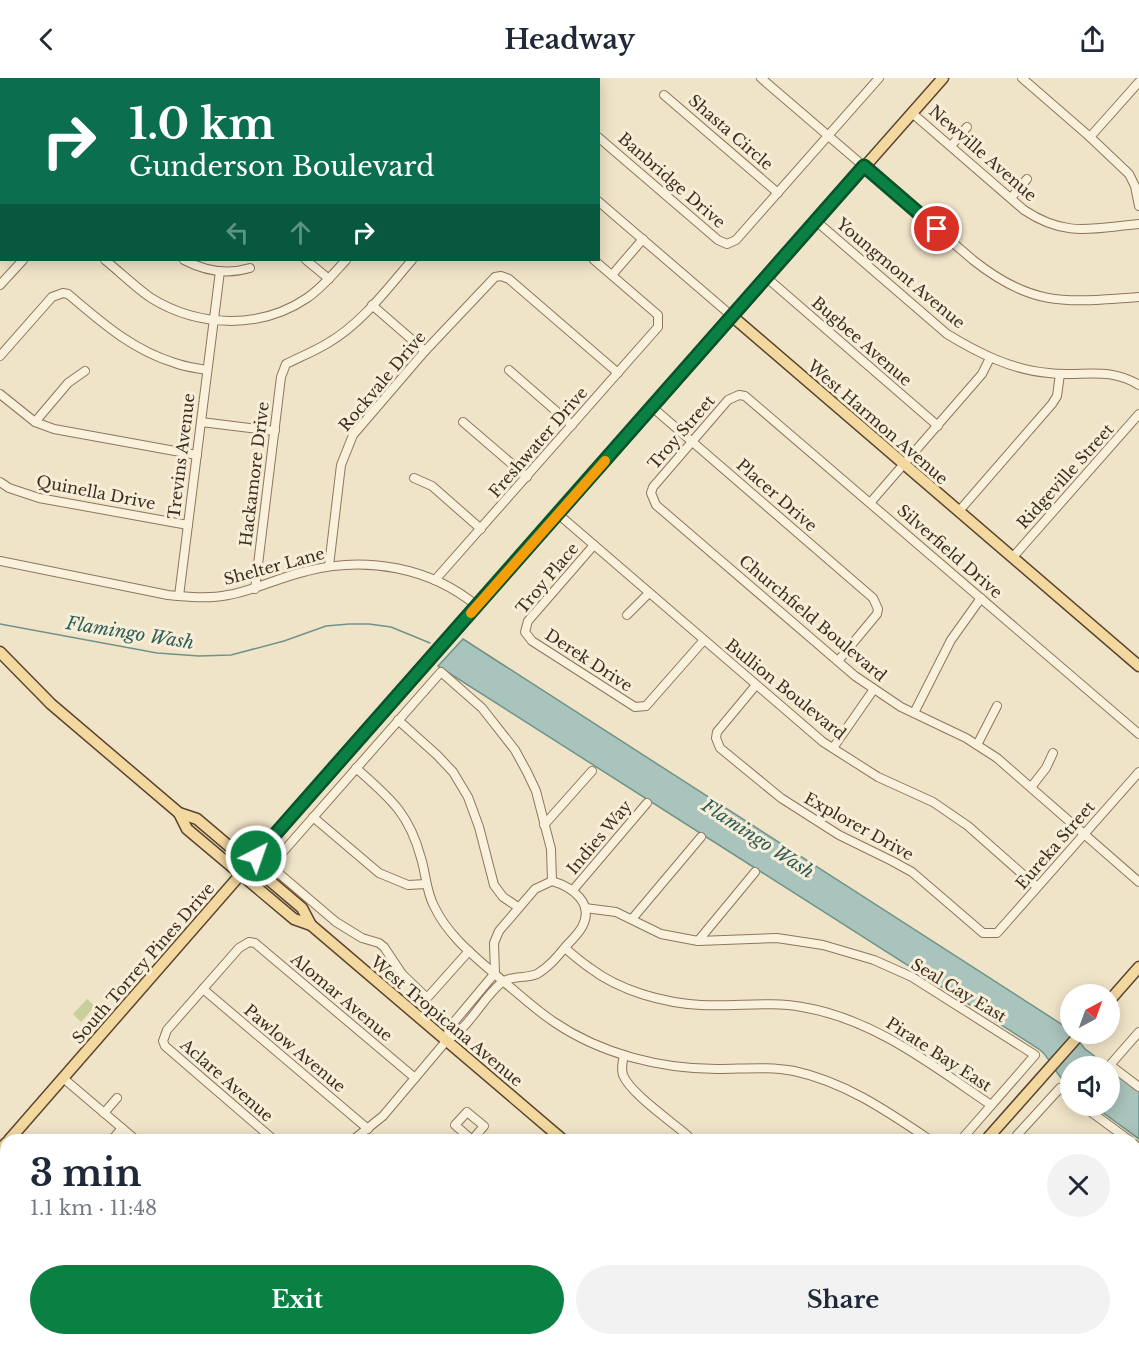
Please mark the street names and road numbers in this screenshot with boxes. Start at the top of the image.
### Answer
street label: Shasta Circle [685,90,777,174]
street label: Newville Avenue [925,101,1041,205]
street label: Banbridge Drive [614,128,730,232]
street label: Youngmont Avenue [832,213,969,333]
street label: Bugbee Avenue [808,292,916,390]
street label: Rockvale Drive [334,327,430,435]
street label: West Harmon Avenue [803,355,952,488]
street label: Freshwater Drive [484,383,592,501]
street label: Troy Street [643,391,719,473]
street label: Trevins Avenue [163,392,199,520]
street label: Hackamore Drive [235,401,273,547]
street label: Ridgeville Street [1012,419,1118,533]
street label: Placer Drive [733,455,821,535]
street label: Quinella Drive [35,471,157,513]
street label: Silverfield Drive [893,500,1007,602]
street label: Troy Place [512,538,582,618]
street label: Shelter Lane [221,543,327,589]
street label: Churchfield Boulevard [735,551,891,686]
street label: Derek Drive [542,624,636,696]
street label: Bullion Boulevard [722,634,850,744]
street label: Explorer Drive [801,788,917,864]
street label: Indies Way [562,795,636,878]
street label: Eureka Street [1011,797,1099,893]
street label: South Torrey Pines Drive [68,878,218,1048]
street label: Alomar Avenue [286,948,397,1045]
street label: West Tropicana Avenue [366,951,527,1090]
street label: Seal Cay East [908,954,1010,1026]
street label: Pawlow Avenue [240,1000,350,1096]
street label: Pirate Bay East [883,1012,995,1096]
street label: Aclare Avenue [176,1034,277,1126]

